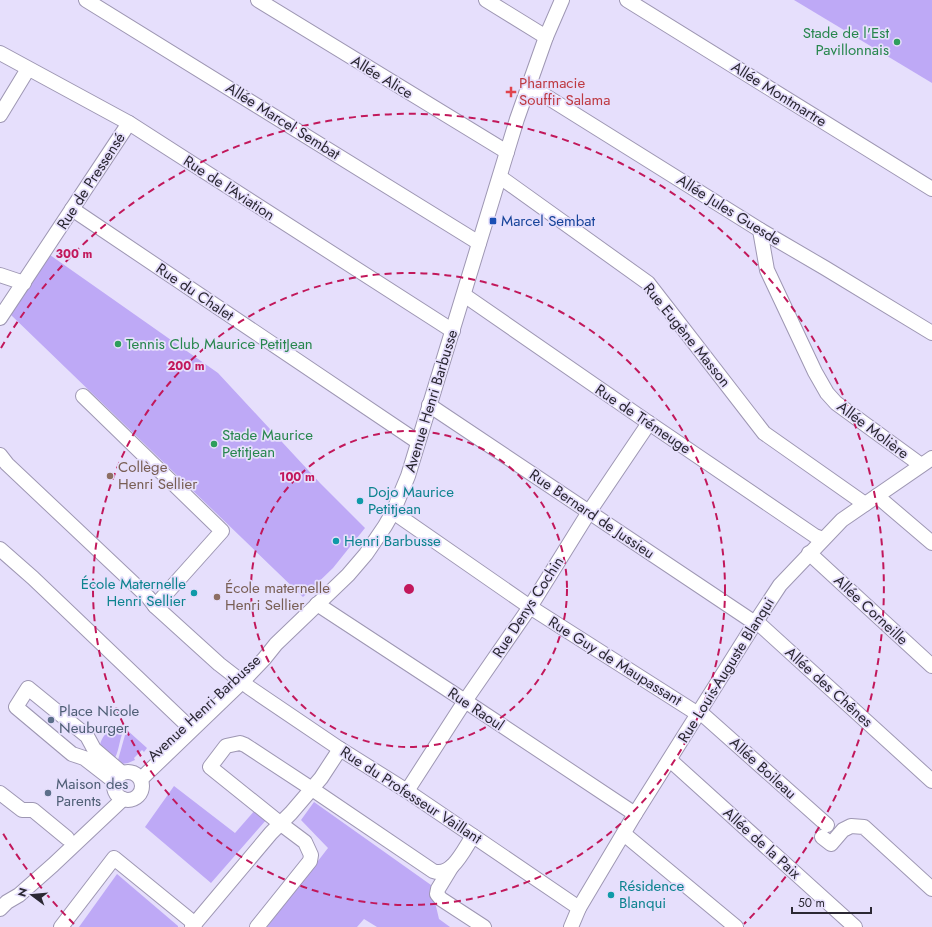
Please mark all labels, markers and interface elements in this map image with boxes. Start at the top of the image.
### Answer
place label: Stade de l'Est Pavillonnais [803,22,889,61]
marker: Stade de l'Est Pavillonnais [892,37,902,47]
street label: Allée Alice [347,50,417,104]
street label: Allée Montmartre [727,56,831,132]
place label: Pharmacie Souffir Salama [519,72,610,111]
street label: Allée Marcel Sembat [222,77,345,165]
marker: Pharmacie Souffir Salama [506,87,516,97]
street label: Rue de Pressensé [51,128,131,234]
street label: Rue de l'Aviation [179,150,279,226]
street label: Allée Jules Guesde [673,169,786,251]
place label: Marcel Sembat [501,210,596,232]
marker: Marcel Sembat [488,216,498,226]
text: 300 m [56,245,93,263]
street label: Rue du Chalet [152,258,239,326]
street label: Rue Eugène Masson [638,278,736,392]
street label: Avenue Henri Barbusse [399,327,463,475]
place label: Tennis Club Maurice PetitJean [126,333,313,355]
marker: Tennis Club Maurice PetitJean [113,339,123,349]
text: 200 m [167,357,205,375]
street label: Rue de Trémeuge [591,379,695,459]
street label: Allée Molière [833,396,914,464]
place label: Stade Maurice Petitjean [222,424,313,463]
marker: Stade Maurice Petitjean [209,439,219,449]
place label: Collège Henri Sellier [118,456,198,495]
street label: Rue Bernard de Jussieu [525,464,659,564]
text: 100 m [279,468,315,486]
marker: Collège Henri Sellier [105,471,115,481]
place label: Dojo Maurice Petitjean [368,481,454,520]
marker: Dojo Maurice Petitjean [355,496,365,506]
place label: Henri Barbusse [344,530,441,552]
marker: Henri Barbusse [331,536,341,546]
street label: Rue Denys Cochin [487,552,569,662]
street label: Allée Corneille [829,570,913,650]
place label: École Maternelle Henri Sellier [81,573,187,612]
place label: École maternelle Henri Sellier [225,577,330,616]
centre of rings [402,582,416,596]
marker: École Maternelle Henri Sellier [189,588,199,598]
marker: École maternelle Henri Sellier [212,592,222,602]
street label: Rue Louis-Auguste Blanqui [672,593,780,747]
street label: Rue Guy de Maupassant [544,611,686,711]
street label: Allée des Chênes [780,642,878,732]
street label: Avenue Henri Barbusse [142,649,266,767]
street label: Rue Raoul [443,682,509,736]
place label: Place Nicole Neuburger [59,700,140,739]
marker: Place Nicole Neuburger [46,715,56,725]
street label: Allée Boileau [725,732,801,804]
street label: Rue du Professeur Vaillant [336,741,486,849]
place label: Maison des Parents [56,773,128,812]
marker: Maison des Parents [43,788,53,798]
street label: Allée de la Paix [718,802,806,884]
north arrow [12,875,52,915]
place label: Résidence Blanqui [619,875,684,914]
text: N [13,886,31,899]
scale bar [792,889,871,915]
marker: Résidence Blanqui [606,890,616,900]
text: 50 m [798,894,825,912]

